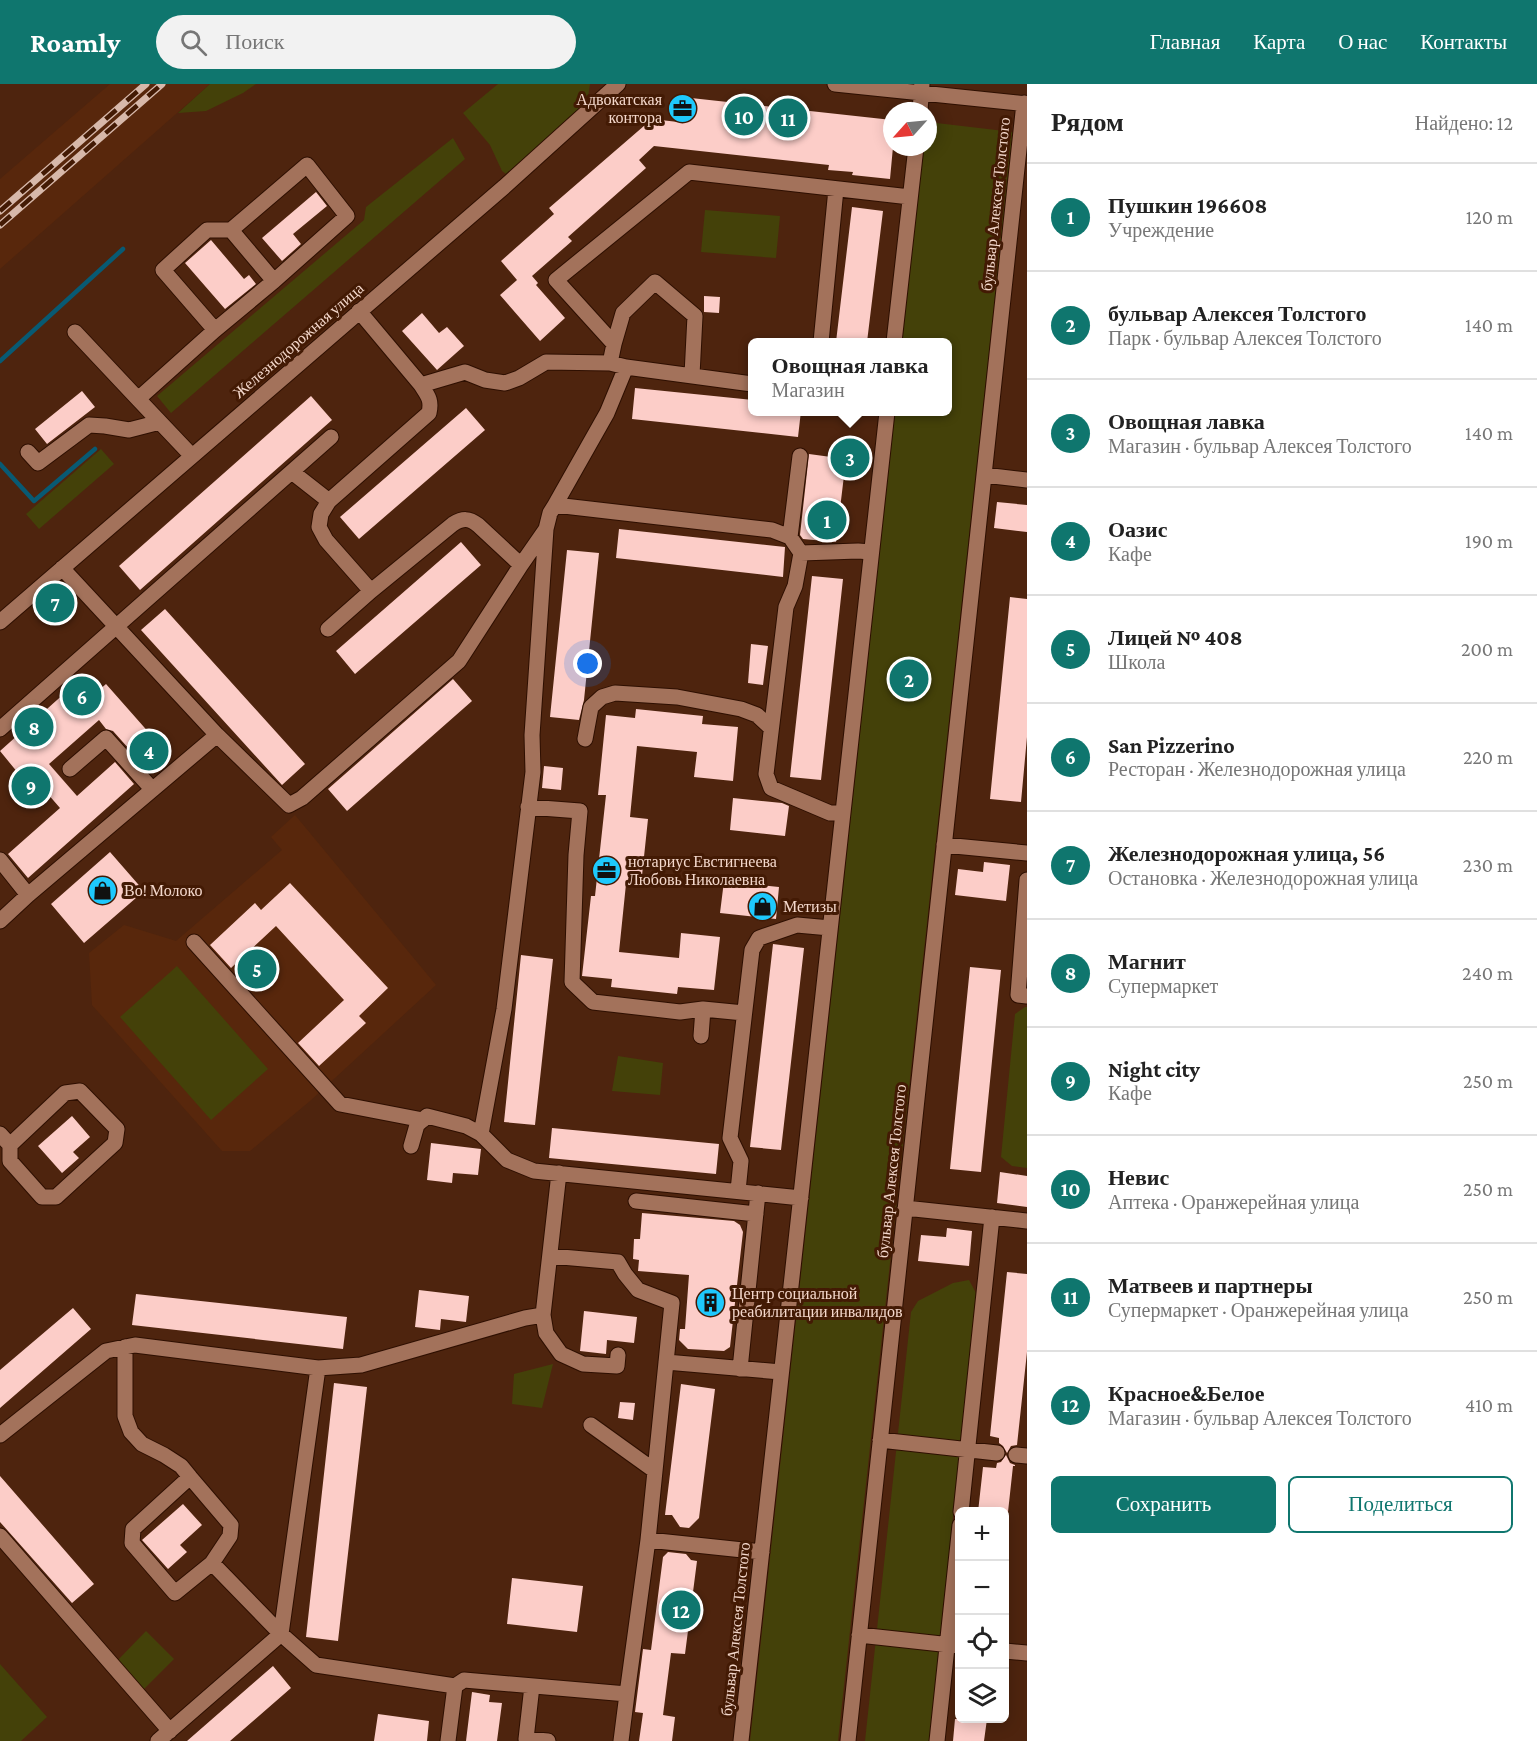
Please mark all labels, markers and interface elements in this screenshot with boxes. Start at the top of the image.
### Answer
search box [156,15,576,69]
icon: search [177,26,210,59]
text: Roamly [30,27,120,58]
text: Поиск [225,29,284,54]
text: Главная [1150,30,1220,54]
text: Карта [1253,30,1305,54]
text: О нас [1338,30,1387,54]
text: Контакты [1420,30,1507,54]
place label: Адвокатская контора [576,91,663,127]
office icon: Адвокатская контора [667,92,699,124]
pin: 10 [724,93,764,138]
pin: 11 [768,96,808,141]
north arrow [883,102,937,156]
text: Рядом [1051,108,1124,137]
text: Найдено: 12 [1415,112,1513,134]
street label: бульвар Алексея Толстого [978,116,1014,292]
text: Пушкин 196608 [1108,193,1267,218]
text: 1 [1067,206,1074,228]
text: 120 m [1466,206,1513,228]
text: Учреждение [1108,219,1214,241]
street label: Железнодорожная улица [230,279,367,402]
text: бульвар Алексея Толстого [1108,301,1366,326]
text: 2 [1065,314,1076,336]
text: 140 m [1465,314,1513,336]
text: Парк · бульвар Алексея Толстого [1108,327,1382,349]
popup [748,338,952,416]
text: Овощная лавка [772,353,928,378]
text: Магазин [772,379,845,401]
text: Овощная лавка [1108,409,1265,434]
text: 3 [1066,422,1075,444]
text: 140 m [1465,422,1513,444]
text: Магазин · бульвар Алексея Толстого [1108,435,1412,457]
pin: 3 [830,436,870,481]
pin: 1 [808,498,846,542]
text: Оазис [1108,517,1167,542]
text: 4 [1065,530,1076,552]
text: 190 m [1465,530,1513,552]
text: Кафе [1108,543,1152,565]
pin: 7 [36,580,74,626]
text: Лицей № 408 [1108,625,1242,650]
text: 5 [1066,638,1075,660]
text: 200 m [1461,638,1513,660]
your location [573,649,602,678]
text: Школа [1108,651,1165,673]
pin: 2 [890,656,928,702]
pin: 6 [62,674,101,718]
pin: 8 [15,704,54,750]
pin: 4 [130,728,168,774]
text: San Pizzerino [1108,733,1235,758]
text: 6 [1065,746,1076,768]
text: 220 m [1463,746,1513,768]
text: Ресторан · Железнодорожная улица [1108,758,1406,780]
pin: 9 [12,764,51,808]
text: Железнодорожная улица, 56 [1108,841,1385,866]
place label: нотариус Евстигнеева Любовь Николаевна [628,853,777,888]
office icon: нотариус Евстигнеева Любовь Николаевна [591,854,623,886]
text: 7 [1066,854,1075,876]
text: 230 m [1463,854,1513,876]
text: Остановка · Железнодорожная улица [1108,867,1418,889]
shop icon: Во! Молоко [87,874,119,906]
place label: Во! Молоко [124,882,202,899]
shop icon: Метизы [746,890,778,922]
place label: Метизы [783,898,837,915]
pin: 5 [238,946,276,992]
text: Магнит [1108,949,1186,974]
text: 8 [1065,962,1076,984]
text: 240 m [1462,962,1513,984]
text: Супермаркет [1108,975,1218,997]
text: Night city [1108,1057,1200,1082]
text: 9 [1065,1070,1076,1092]
text: 250 m [1463,1070,1513,1092]
text: Кафе [1108,1082,1152,1104]
street label: бульвар Алексея Толстого [874,1083,910,1259]
text: Невис [1108,1165,1169,1190]
text: 10 [1061,1178,1080,1200]
text: 250 m [1463,1178,1513,1200]
text: Аптека · Оранжерейная улица [1108,1191,1359,1213]
text: Матвеев и партнеры [1108,1273,1313,1298]
place label: Центр социальной реабилитации инвалидов [732,1285,903,1321]
building icon: Центр социальной реабилитации инвалидов [695,1286,727,1318]
text: 11 [1063,1286,1078,1308]
text: 250 m [1463,1286,1513,1308]
text: Супермаркет · Оранжерейная улица [1108,1299,1409,1321]
text: Красное&Белое [1108,1381,1264,1406]
text: 12 [1062,1394,1079,1416]
text: 410 m [1465,1394,1513,1416]
text: Магазин · бульвар Алексея Толстого [1108,1407,1412,1429]
button: Сохранить [1051,1476,1276,1533]
button: Поделиться [1288,1476,1513,1533]
map controls [955,1507,1009,1723]
button: + [955,1507,1009,1561]
street label: бульвар Алексея Толстого [718,1541,754,1717]
button: − [955,1561,1009,1615]
pin: 12 [662,1588,700,1633]
button: locate [955,1615,1009,1669]
button: layers [955,1669,1009,1723]

